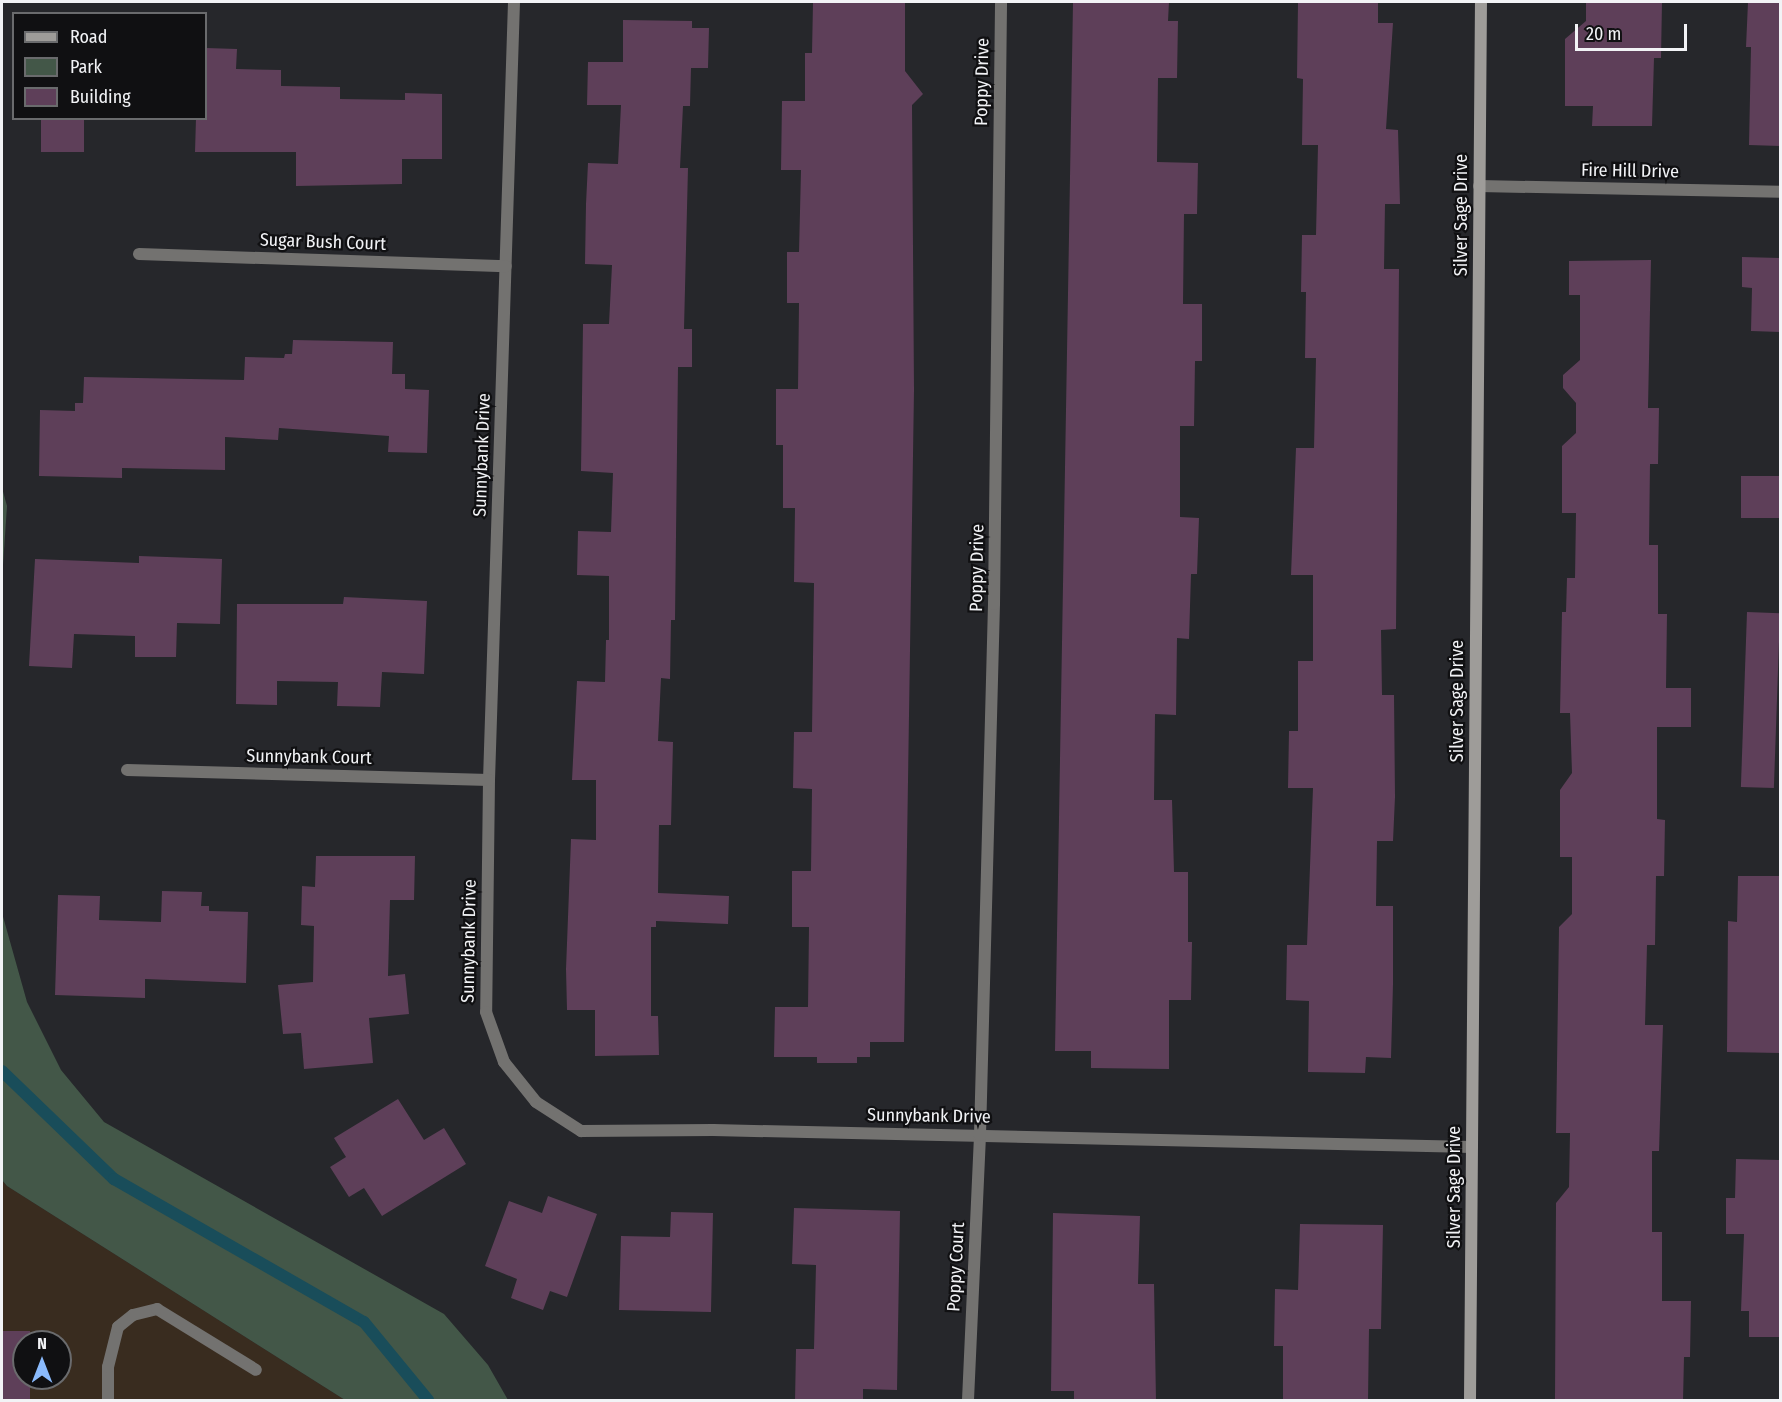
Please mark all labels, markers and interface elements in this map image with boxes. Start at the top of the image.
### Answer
legend [12,12,207,120]
scale bar [1578,12,1690,50]
text: 20 m [1586,23,1621,45]
text: Road [70,26,107,48]
street label: Poppy Drive [970,38,994,126]
text: Park [70,56,102,78]
text: Building [70,86,131,108]
street label: Silver Sage Drive [1450,154,1472,276]
street label: Fire Hill Drive [1581,159,1679,183]
street label: Sugar Bush Court [260,229,386,255]
street label: Sunnybank Drive [469,393,495,517]
street label: Poppy Drive [965,524,989,612]
street label: Silver Sage Drive [1446,640,1468,762]
street label: Sunnybank Court [246,745,372,769]
street label: Sunnybank Drive [457,879,481,1003]
street label: Sunnybank Drive [867,1104,991,1128]
street label: Silver Sage Drive [1443,1126,1465,1248]
street label: Poppy Court [943,1222,969,1312]
north arrow [12,1330,72,1390]
text: N [37,1334,47,1353]

